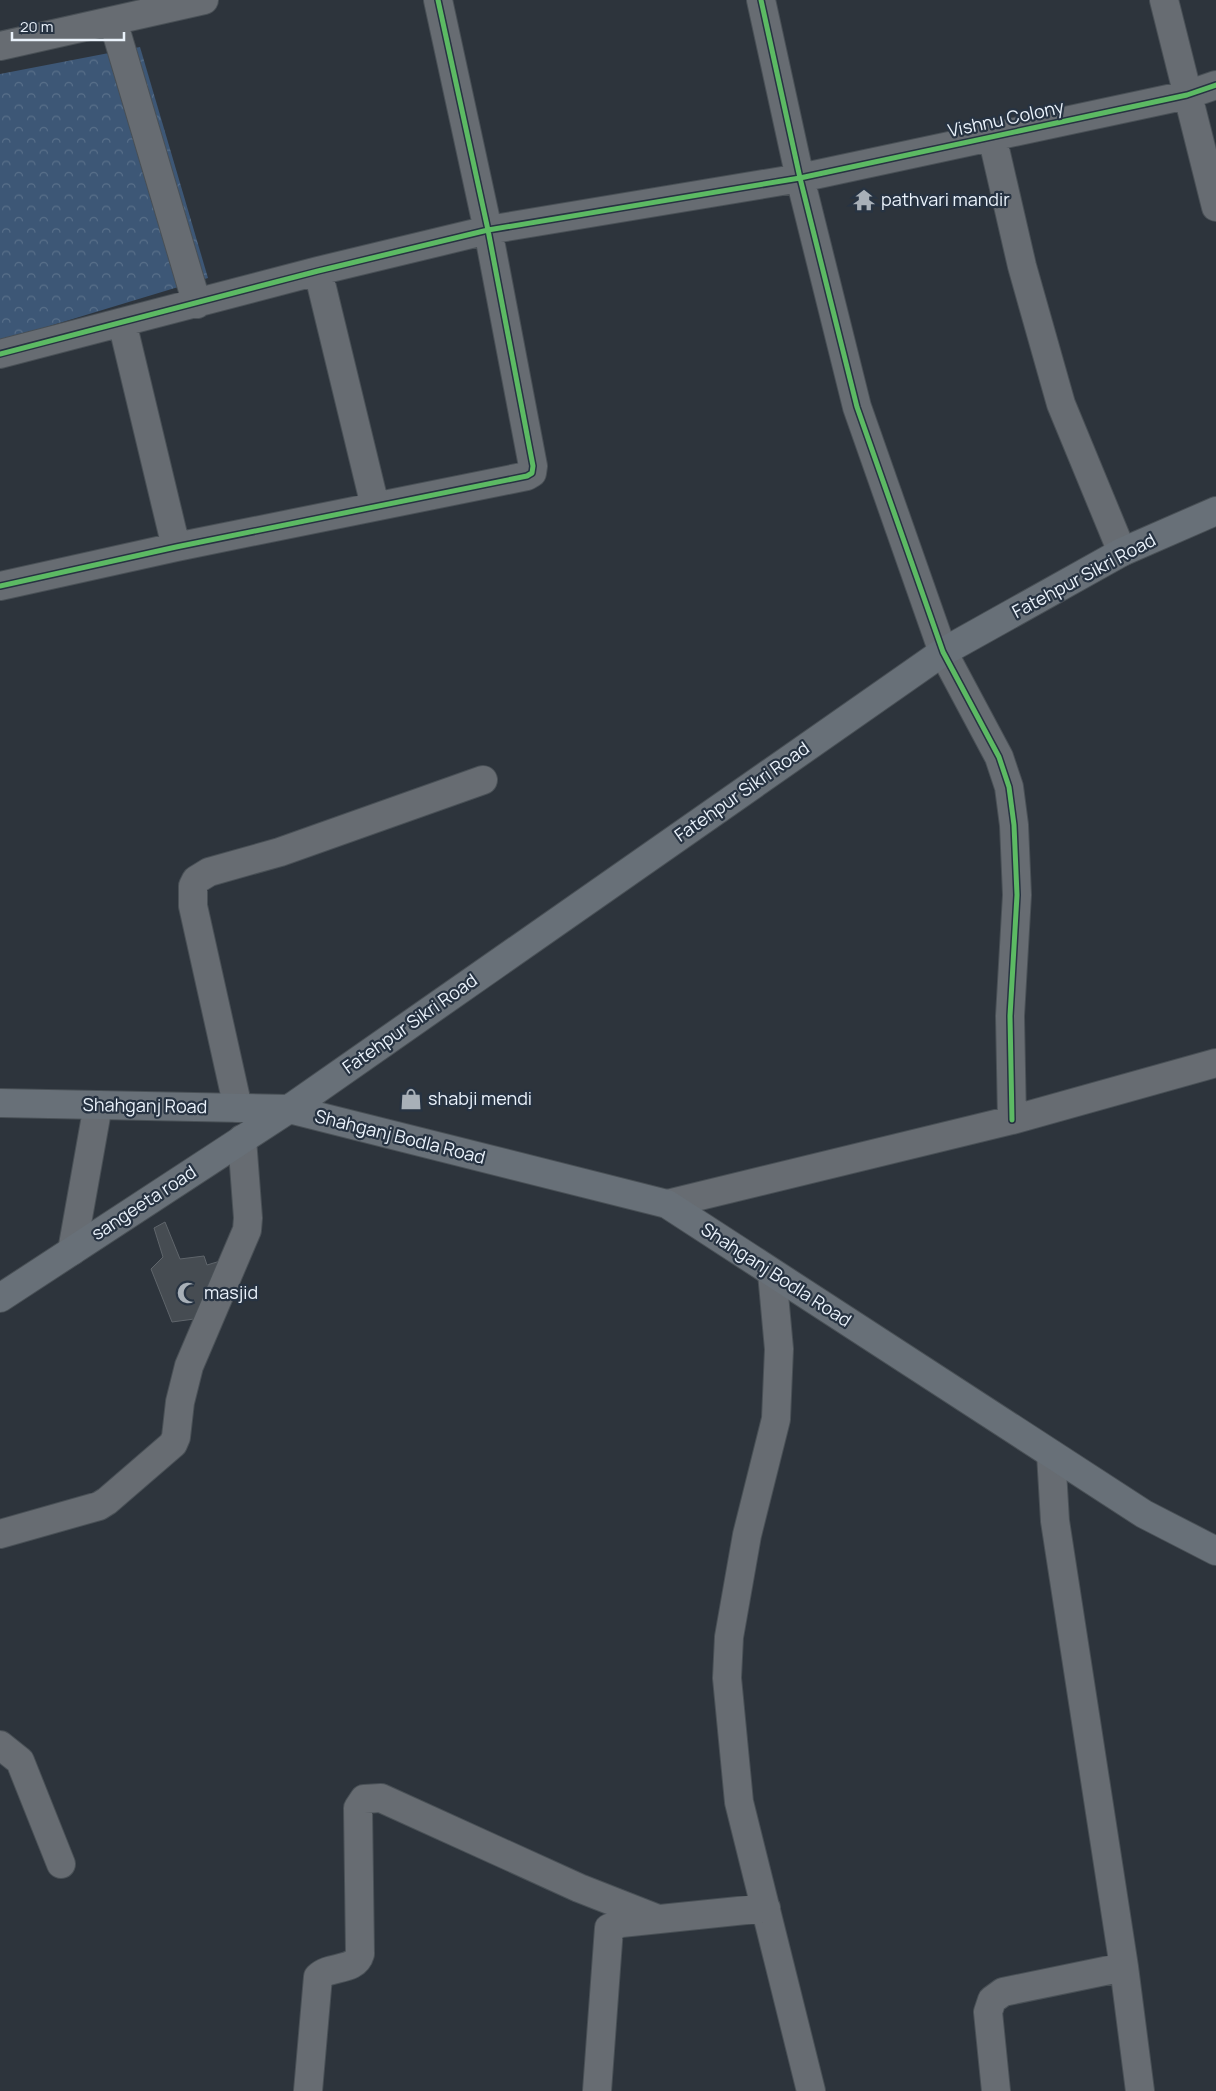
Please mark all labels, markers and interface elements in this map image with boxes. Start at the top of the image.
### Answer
scale bar [12,10,125,42]
text: 20 m [20,16,53,37]
street label: Vishnu Colony [946,94,1067,142]
temple icon: pathvari mandir [851,187,877,213]
place label: pathvari mandir [881,187,1010,211]
street label: Fatehpur Sikri Road [1008,527,1160,623]
street label: Fatehpur Sikri Road [669,736,814,847]
street label: Fatehpur Sikri Road [337,968,482,1079]
shop icon: shabji mendi [398,1086,424,1112]
place label: shabji mendi [428,1086,532,1110]
street label: Shahganj Road [83,1092,208,1118]
street label: Shahganj Bodla Road [313,1103,488,1169]
street label: sangeeta road [86,1159,200,1245]
street label: Shahganj Bodla Road [697,1217,856,1332]
mosque icon: masjid [175,1280,201,1306]
place label: masjid [204,1280,258,1304]

